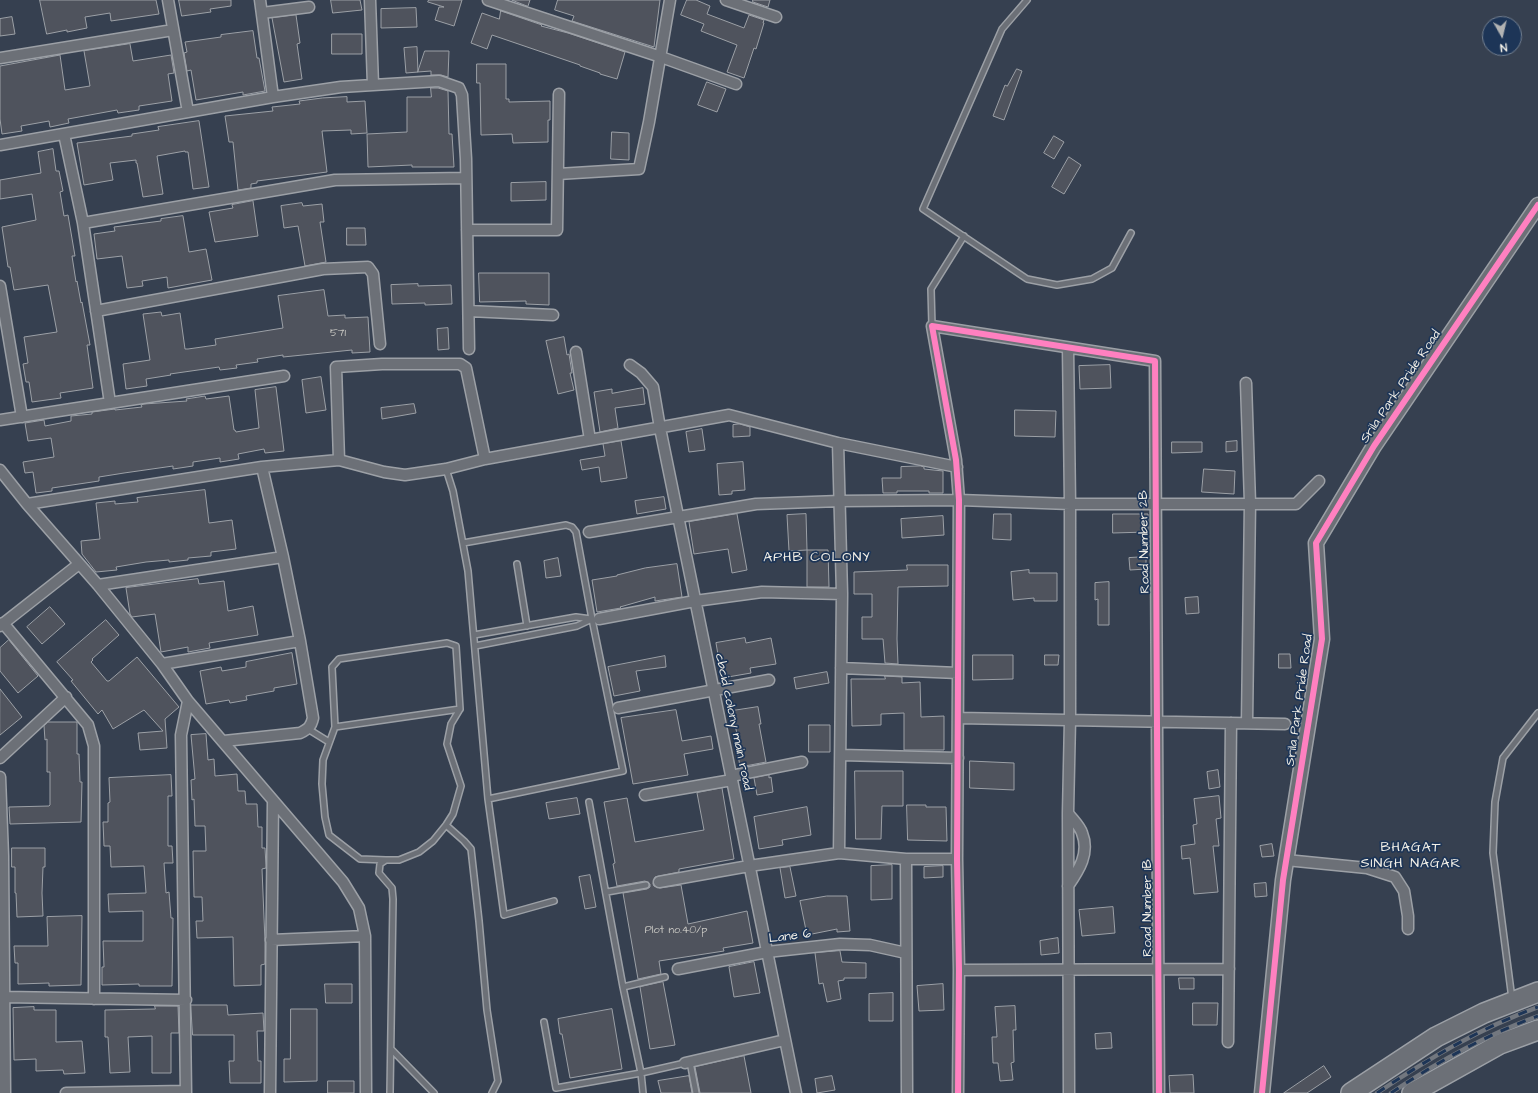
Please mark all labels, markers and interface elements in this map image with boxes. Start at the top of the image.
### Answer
north arrow [1482,16,1522,56]
text: N [1499,39,1508,55]
house number: 571 [330,327,346,341]
street label: Srila Park Pride Road [1357,328,1445,446]
street label: Road Number 2B [1136,490,1154,594]
district label: APHB COLONY [763,550,871,566]
street label: Srila Park Pride Road [1283,633,1317,767]
street label: cbcid colony main road [711,652,755,792]
district label: BHAGAT SINGH NAGAR [1360,840,1462,872]
street label: Road Number 1B [1140,859,1156,957]
house number: Plot no.40/p [645,924,707,938]
street label: Lane 6 [768,927,812,947]

